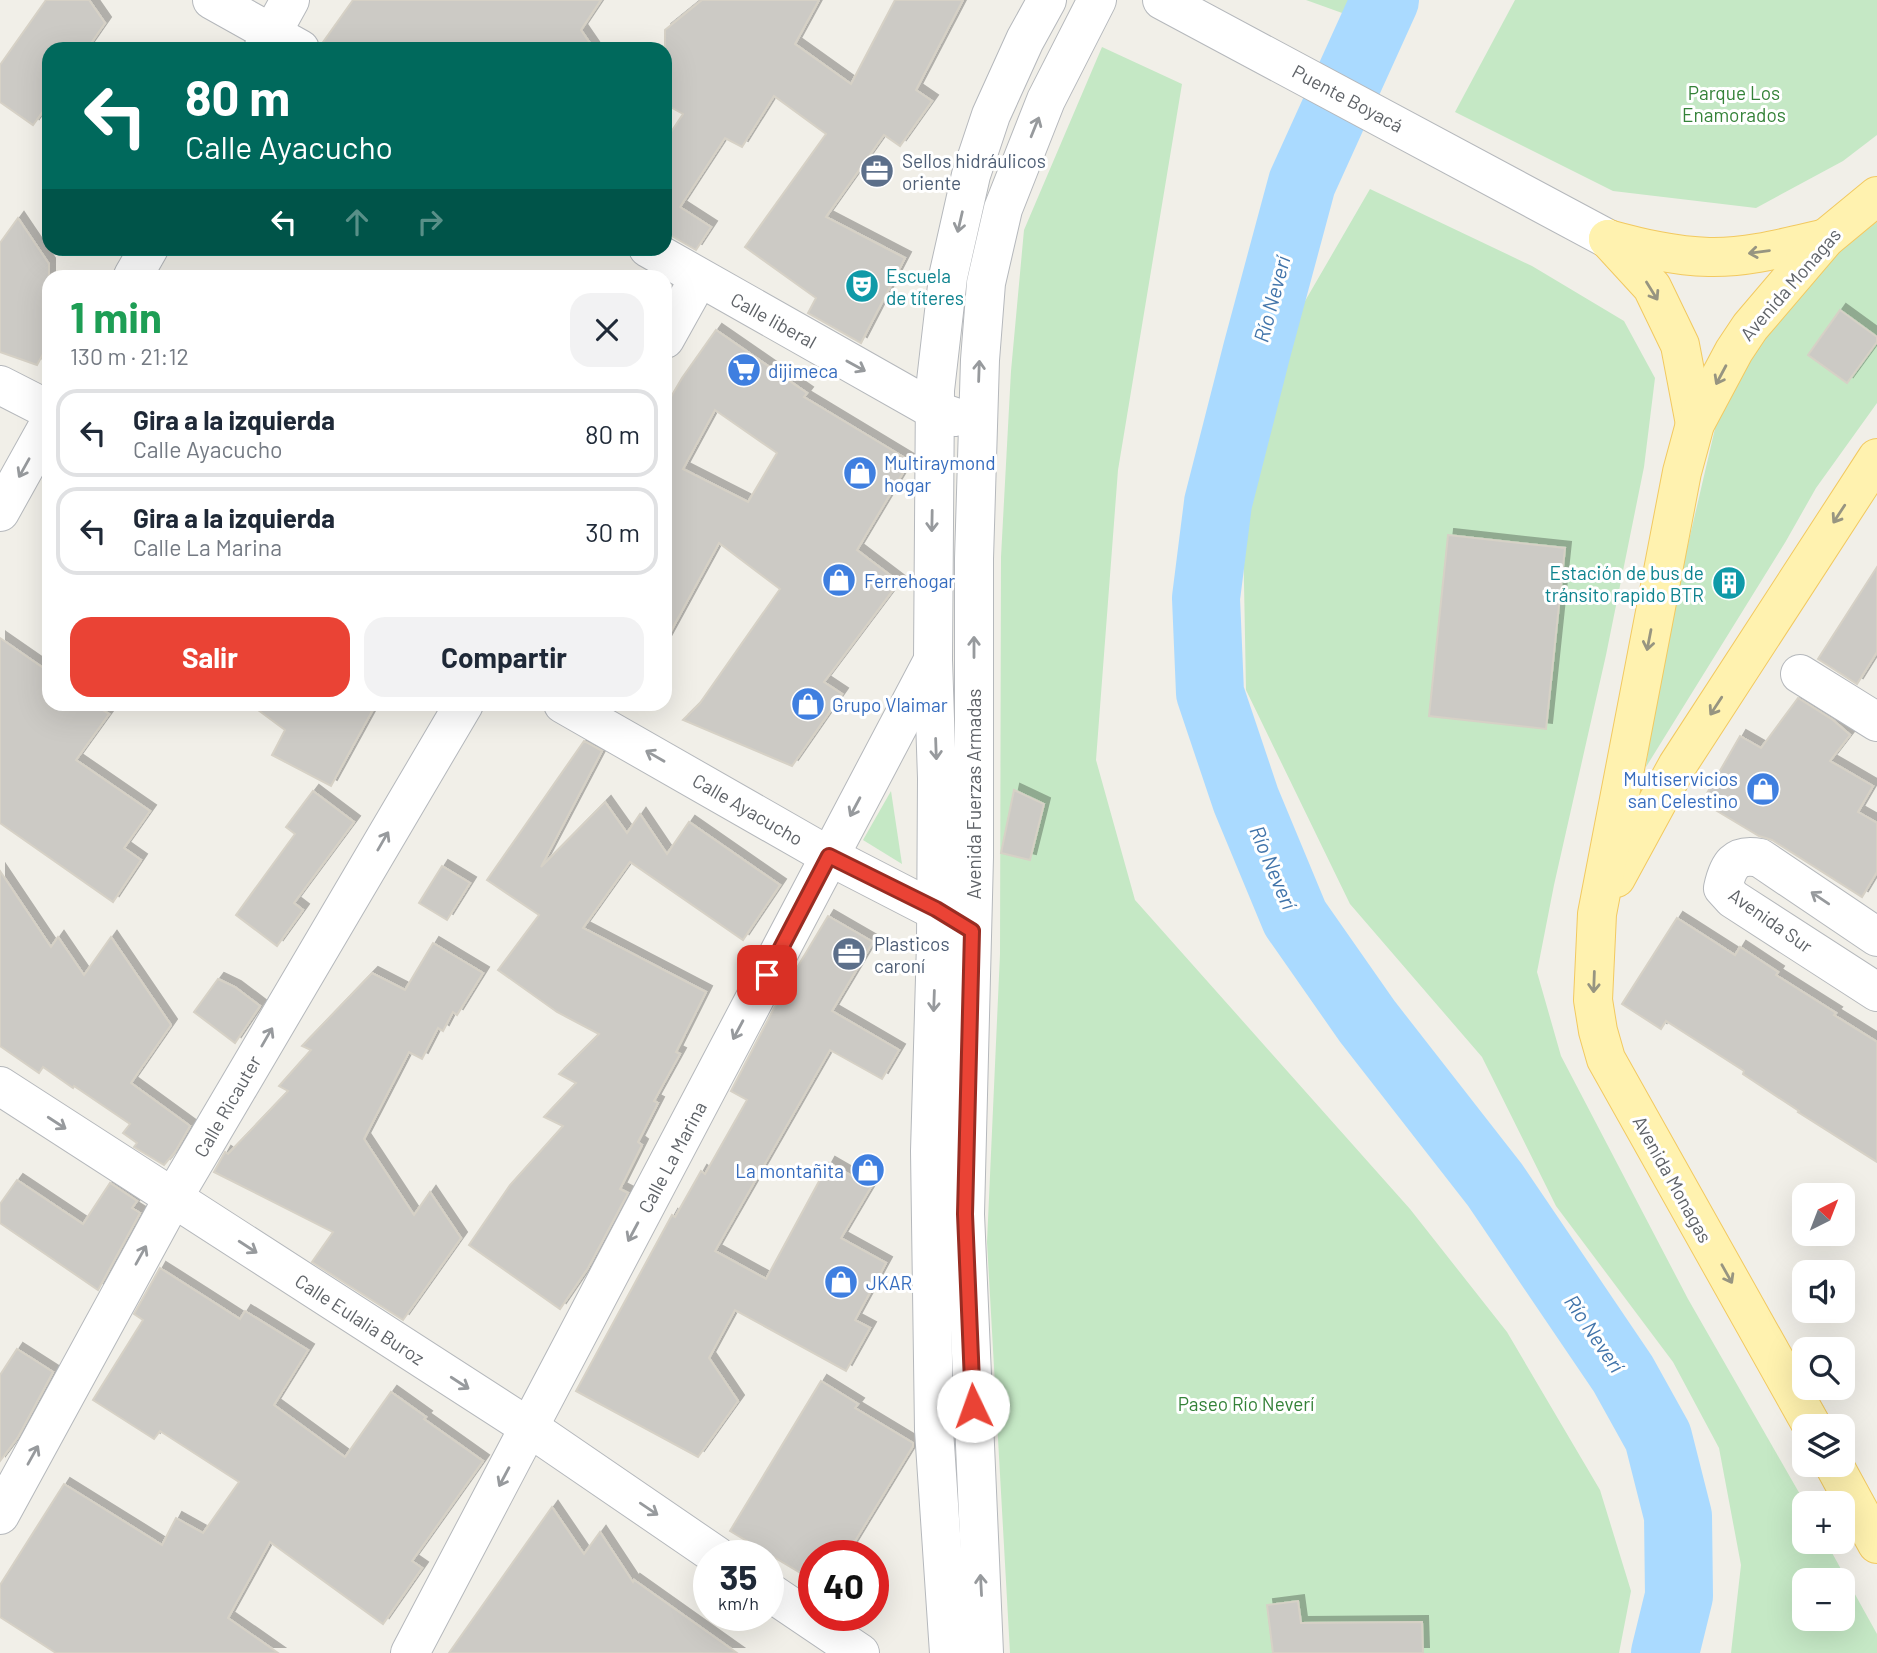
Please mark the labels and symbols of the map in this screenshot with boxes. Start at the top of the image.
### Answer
street label: Puente Boyacá [1289,59,1407,137]
park label: Parque Los Enamorados [1682,81,1786,126]
one-way arrow [1030,117,1043,139]
place label: Sellos hidráulicos oriente [902,149,1046,194]
office icon: Sellos hidráulicos oriente [858,152,896,190]
one-way arrow [953,210,966,233]
street label: Avenida Monagas [1735,223,1845,345]
one-way arrow [1748,246,1771,259]
water label: Río Neverí [1248,252,1295,345]
place label: Escuela de títeres [886,264,964,309]
theatre icon: Escuela de títeres [843,267,881,305]
one-way arrow [1645,281,1660,300]
street label: Calle liberal [727,287,821,353]
supermarket icon: dijimeca [725,351,763,389]
place label: dijimeca [768,359,838,382]
one-way arrow [846,359,866,373]
one-way arrow [973,360,986,383]
one-way arrow [1714,364,1727,385]
place label: Multiraymond hogar [884,451,996,496]
shop icon: Multiraymond hogar [841,454,879,492]
one-way arrow [17,457,31,477]
one-way arrow [1832,504,1846,524]
one-way arrow [926,509,939,532]
shop icon: Ferrehogar [820,561,858,599]
place label: Estación de bus de tránsito rapido BTR [1545,561,1704,606]
building icon: Estación de bus de tránsito rapido BTR [1710,564,1748,602]
place label: Ferrehogar [864,569,955,592]
one-way arrow [1642,628,1655,651]
one-way arrow [967,636,981,659]
shop icon: Grupo Vlaimar [789,685,827,723]
street label: Avenida Fuerzas Armadas [962,689,985,899]
place label: Grupo Vlaimar [832,693,948,716]
one-way arrow [1709,695,1723,715]
one-way arrow [930,737,943,760]
one-way arrow [645,749,666,762]
place label: Multiservicios san Celestino [1623,767,1738,812]
street label: Calle Ayacucho [689,768,807,850]
shop icon: Multiservicios san Celestino [1744,770,1782,808]
one-way arrow [848,796,861,817]
water label: Río Neverí [1245,822,1303,914]
one-way arrow [377,831,390,852]
street label: Avenida Sur [1725,883,1817,957]
one-way arrow [1811,891,1831,905]
place label: Plasticos caroní [874,932,950,977]
office icon: Plasticos caroní [830,935,868,973]
pin [737,945,797,1005]
one-way arrow [1587,970,1601,993]
one-way arrow [928,989,941,1012]
one-way arrow [731,1019,745,1040]
one-way arrow [261,1027,275,1047]
street label: Calle Ricauter [189,1051,265,1161]
street label: Calle La Marina [633,1097,711,1217]
street label: Avenida Monagas [1629,1111,1717,1247]
one-way arrow [47,1116,67,1130]
shop icon: La montañita [849,1151,887,1189]
place label: La montañita [735,1159,844,1182]
north arrow [1792,1183,1855,1246]
one-way arrow [625,1221,639,1242]
one-way arrow [238,1240,258,1254]
one-way arrow [135,1246,149,1266]
shop icon: JKAR [822,1263,860,1301]
one-way arrow [1720,1264,1734,1284]
street label: Calle Eulalia Buroz [291,1269,429,1369]
place label: JKAR [866,1271,912,1294]
water label: Río Neverí [1560,1289,1631,1378]
position arrow [936,1369,1010,1443]
one-way arrow [450,1376,469,1390]
park label: Paseo Río Neverí [1178,1392,1314,1415]
one-way arrow [27,1445,40,1466]
one-way arrow [497,1466,511,1486]
one-way arrow [639,1502,658,1517]
speed limit sign: 40 [798,1540,889,1631]
one-way arrow [974,1574,987,1597]

